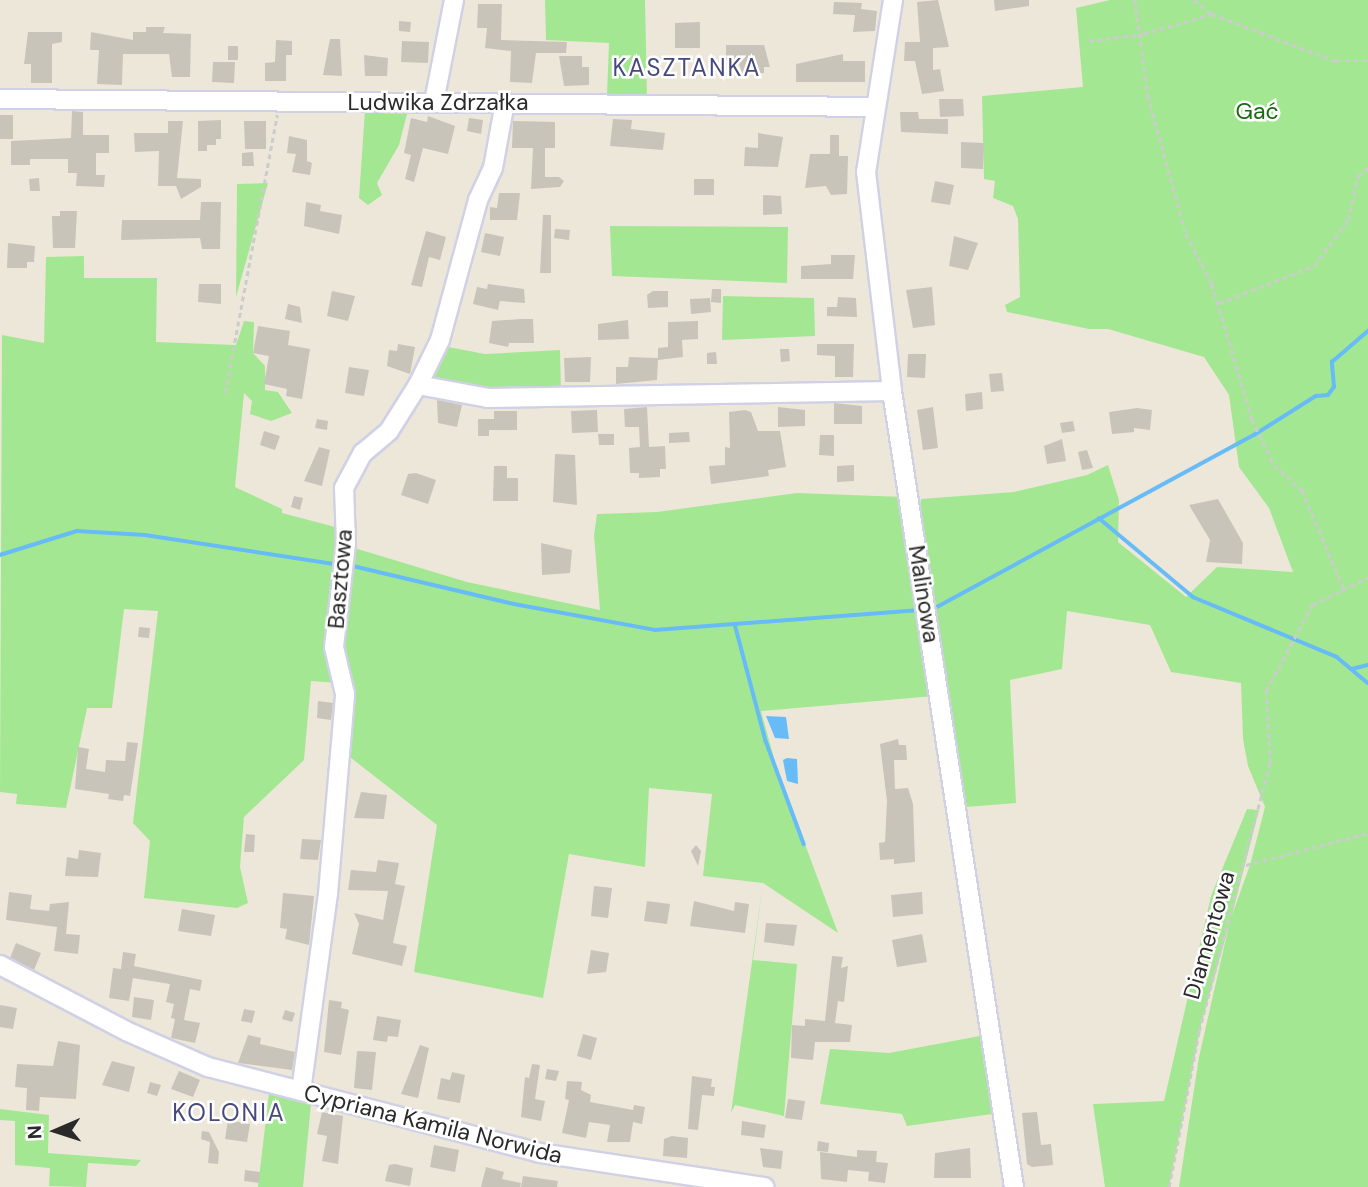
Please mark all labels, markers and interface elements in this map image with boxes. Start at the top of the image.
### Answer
district label: KASZTANKA [614,54,760,82]
street label: Ludwika Zdrzałka [347,88,529,116]
park label: Gać [1235,97,1279,125]
street label: Basztowa [322,528,358,630]
street label: Malinowa [903,543,945,645]
street label: Diamentowa [1178,868,1240,1002]
street label: Cypriana Kamila Norwida [301,1079,565,1169]
north arrow [21,1096,91,1166]
district label: KOLONIA [173,1099,285,1127]
text: N [22,1125,47,1140]

